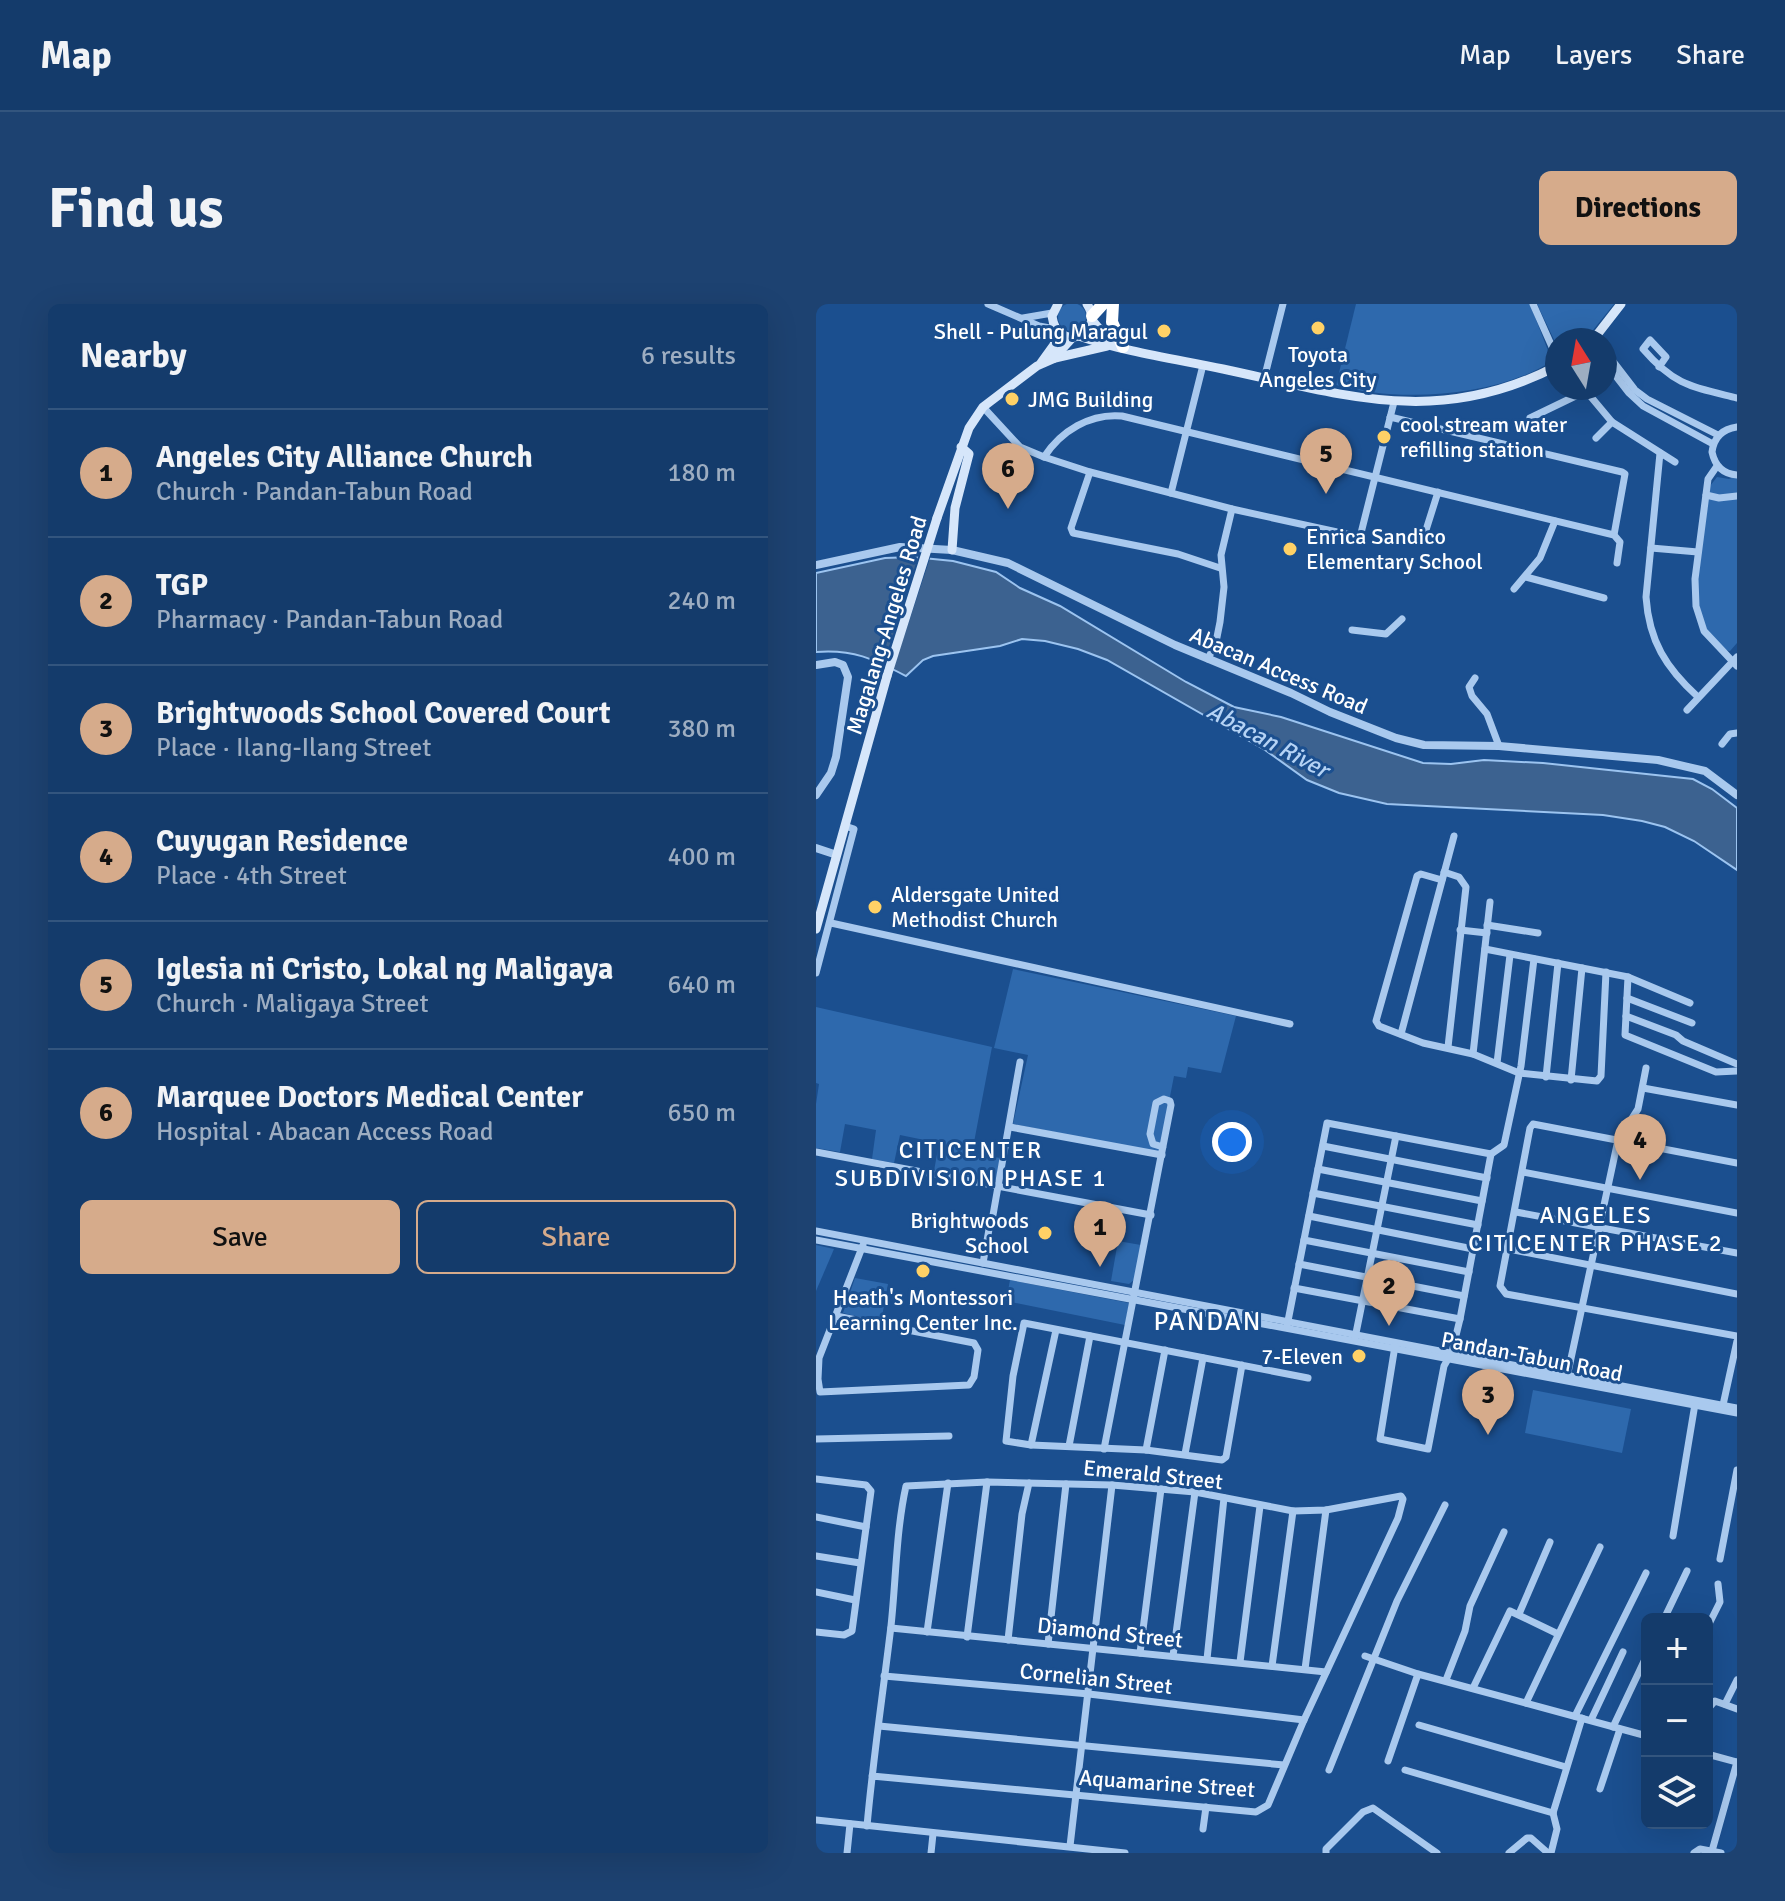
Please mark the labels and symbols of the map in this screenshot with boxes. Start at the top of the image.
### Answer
place label: Shell - Pulung Maragul [934,318,1148,345]
marker: Toyota Angeles City [1309,319,1327,337]
marker: Shell - Pulung Maragul [1155,322,1173,340]
north arrow [1545,328,1617,400]
place label: Toyota Angeles City [1260,341,1377,393]
place label: JMG Building [1028,386,1153,413]
marker: JMG Building [1003,390,1021,408]
place label: cool stream water refilling station [1400,411,1567,463]
pin: 5 [1300,428,1352,494]
marker: cool stream water refilling station [1375,428,1393,446]
pin: 6 [982,443,1034,509]
street label: Magalang-Angeles Road [840,512,933,738]
place label: Enrica Sandico Elementary School [1306,523,1483,575]
marker: Enrica Sandico Elementary School [1281,540,1299,558]
street label: Abacan Access Road [1186,621,1372,720]
water label: Abacan River [1202,695,1337,786]
place label: Aldersgate United Methodist Church [891,881,1060,933]
marker: Aldersgate United Methodist Church [866,898,884,916]
pin: 4 [1614,1114,1666,1180]
your location [1212,1122,1252,1162]
district label: CITICENTER SUBDIVISION PHASE 1 [835,1135,1107,1193]
district label: ANGELES CITICENTER PHASE 2 [1468,1200,1724,1258]
pin: 1 [1074,1201,1126,1267]
place label: Brightwoods School [910,1207,1029,1259]
marker: Brightwoods School [1036,1224,1054,1242]
pin: 2 [1363,1260,1415,1326]
marker: Heath's Montessori Learning Center Inc. [914,1262,932,1280]
place label: Heath's Montessori Learning Center Inc. [828,1284,1018,1336]
district label: PANDAN [1154,1306,1262,1338]
street label: Pandan-Tabun Road [1439,1326,1625,1387]
place label: 7-Eleven [1261,1343,1343,1370]
marker: 7-Eleven [1350,1347,1368,1365]
pin: 3 [1462,1369,1514,1435]
street label: Emerald Street [1082,1454,1224,1495]
street label: Diamond Street [1036,1611,1184,1654]
street label: Cornelian Street [1018,1657,1174,1700]
street label: Aquamarine Street [1078,1764,1256,1803]

